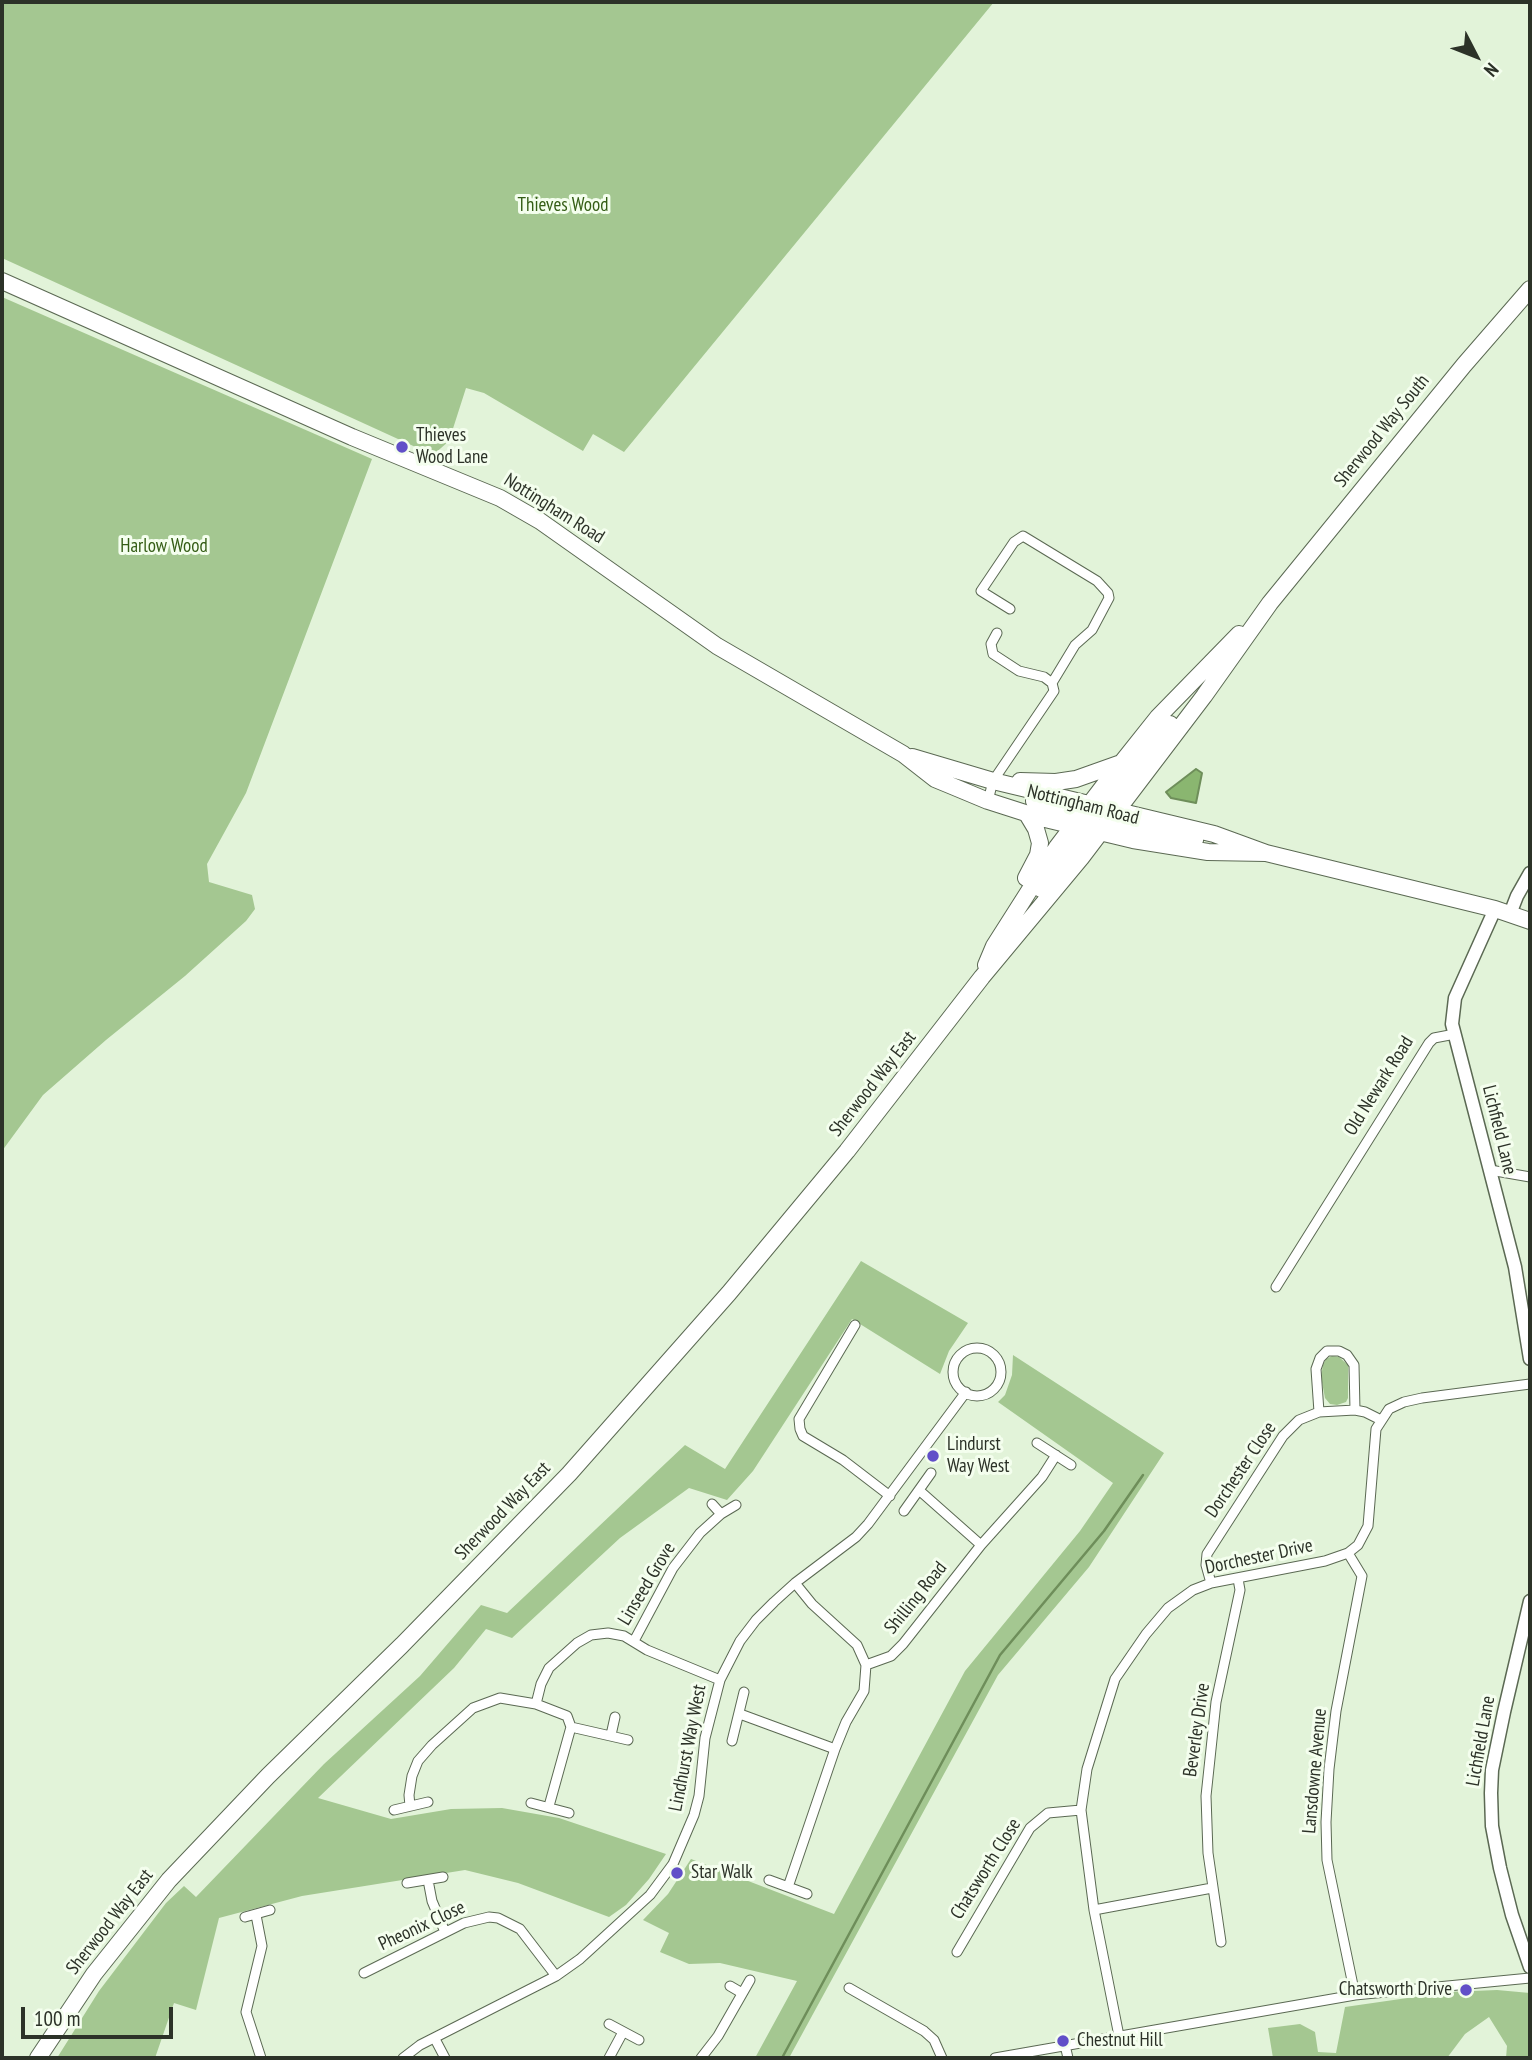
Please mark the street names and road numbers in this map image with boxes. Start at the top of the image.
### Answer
street label: Sherwood Way South [1330,370,1434,492]
street label: Nottingham Road [499,469,609,549]
street label: Nottingham Road [1025,780,1141,830]
street label: Sherwood Way East [825,1027,921,1141]
street label: Old Newark Road [1339,1032,1419,1140]
street label: Lichfield Lane [1477,1083,1521,1177]
street label: Dorchester Close [1201,1418,1281,1522]
street label: Sherwood Way East [450,1457,556,1565]
street label: Dorchester Drive [1203,1534,1315,1580]
street label: Linseed Grove [613,1539,681,1629]
street label: Shilling Road [880,1557,952,1639]
street label: Beverley Drive [1179,1682,1215,1778]
street label: Lindhurst Way West [665,1683,711,1813]
street label: Lichfield Lane [1462,1694,1500,1788]
street label: Lansdowne Avenue [1298,1707,1332,1835]
street label: Chatsworth Close [946,1814,1026,1924]
street label: Sherwood Way East [62,1865,158,1979]
street label: Pheonix Close [375,1896,469,1956]

